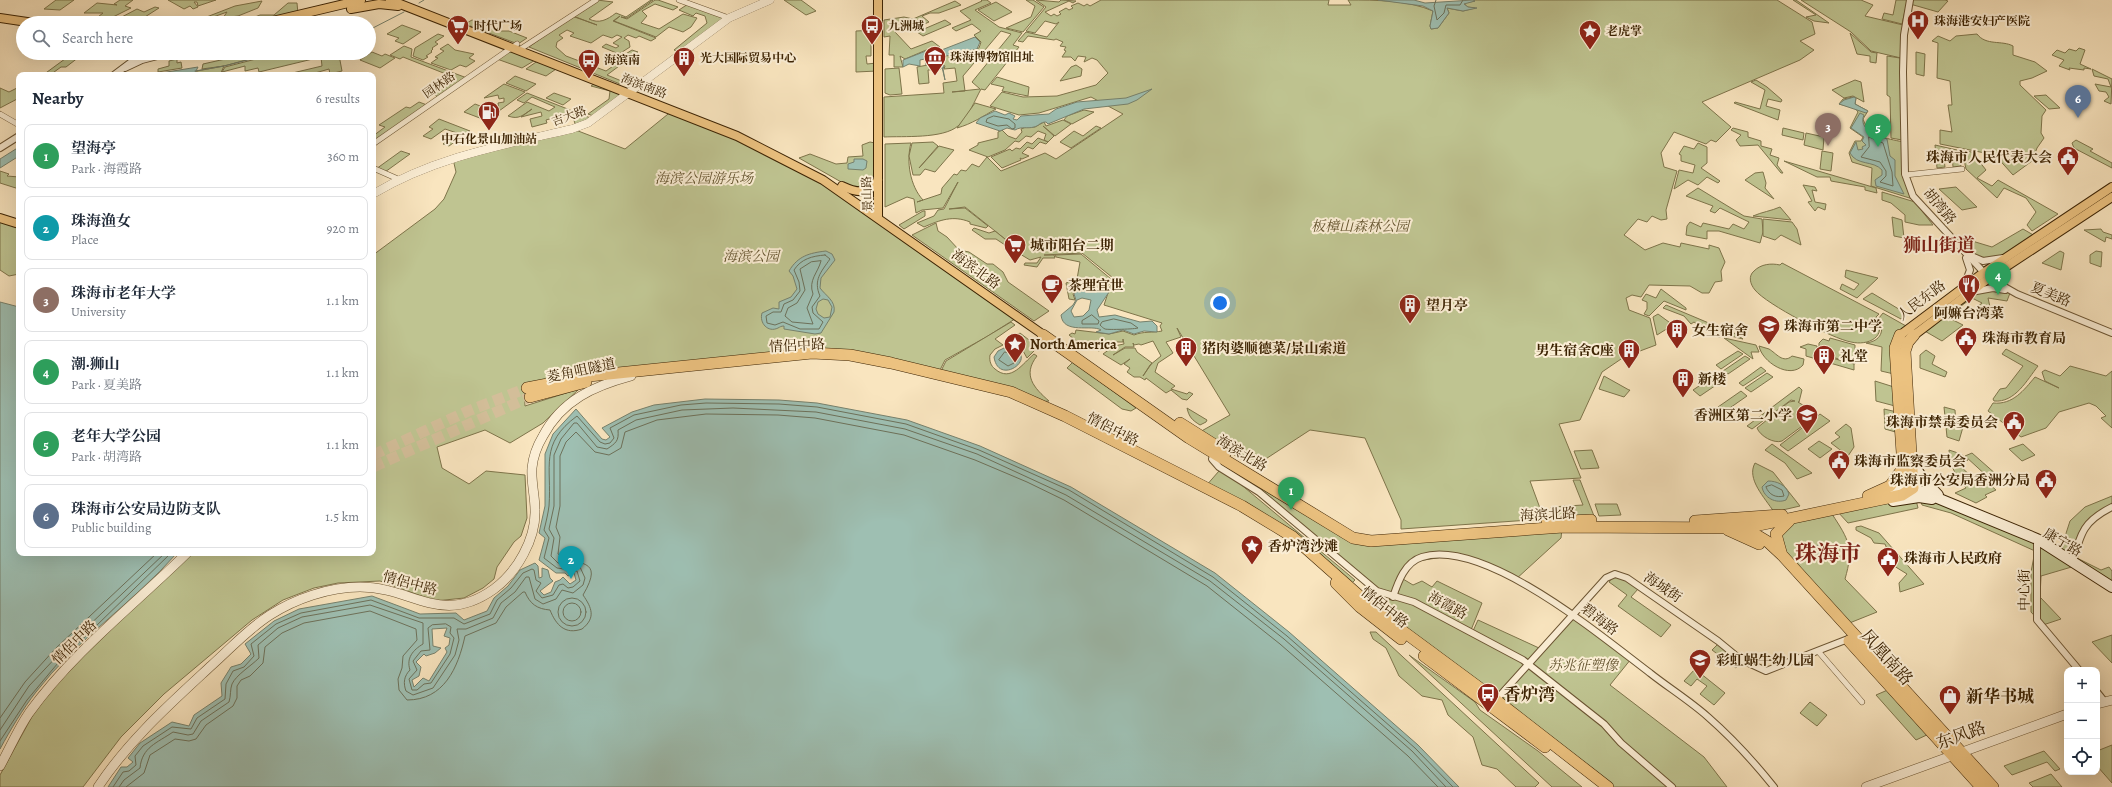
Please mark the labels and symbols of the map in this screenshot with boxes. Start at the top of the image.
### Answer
hospital icon: 珠海港安妇产医院 [1905,8,1931,41]
supermarket icon: 时代广场 [445,13,471,46]
bus stop icon: 九洲城 [859,13,885,46]
place label: 珠海港安妇产医院 [1934,13,2030,29]
place label: 时代广场 [474,18,522,34]
place label: 九洲城 [888,18,924,34]
place icon: 老虎掌 [1577,18,1603,51]
place label: 老虎掌 [1606,23,1642,39]
museum icon: 珠海博物馆旧址 [922,44,948,77]
building icon: 光大国际贸易中心 [671,45,697,78]
bus stop icon: 海滨南 [576,47,602,80]
place label: 珠海博物馆旧址 [950,49,1034,65]
place label: 光大国际贸易中心 [700,50,796,66]
place label: 海滨南 [604,52,640,68]
street label: 园林路 [420,68,458,102]
street label: 海滨南路 [619,70,669,102]
pin: 6 [2065,85,2091,118]
fuel station icon: 中石化景山加油站 [476,99,502,132]
street label: 吉大路 [549,102,589,130]
pin: 3 [1815,113,1841,146]
pin: 5 [1865,114,1891,147]
place label: 中石化景山加油站 [441,131,537,147]
public building icon: 珠海市人民代表大会 [2055,144,2081,177]
place label: 珠海市人民代表大会 [1926,148,2052,167]
park label: 海滨公园游乐场 [655,169,754,188]
street label: 景山路 [858,176,876,212]
street label: 胡湾路 [1919,184,1960,229]
park label: 板樟山森林公园 [1311,217,1411,236]
supermarket icon: 城市阳台二期 [1002,232,1028,265]
district label: 狮山街道 [1903,233,1975,257]
place label: 城市阳台二期 [1030,236,1114,255]
street label: 海滨北路 [947,245,1004,294]
park label: 海滨公园 [723,247,781,266]
pin: 4 [1985,262,2011,295]
cafe icon: 茶理宜世 [1039,272,1065,305]
restaurant icon: 阿嫲台湾菜 [1956,272,1982,305]
place label: 茶理宜世 [1068,276,1124,295]
street label: 人民东路 [1893,276,1949,325]
street label: 夏美路 [2028,278,2074,311]
building icon: 望月亭 [1397,292,1423,325]
your location [1210,293,1230,313]
place label: 望月亭 [1426,296,1468,315]
place label: 阿嫲台湾菜 [1934,304,2004,323]
school or university icon: 珠海市第二中学 [1756,313,1782,346]
building icon: 女生宿舍 [1664,317,1690,350]
place label: 珠海市第二中学 [1784,317,1882,336]
place label: 女生宿舍 [1692,321,1749,340]
public building icon: 珠海市教育局 [1953,325,1979,358]
place label: 珠海市教育局 [1982,329,2066,348]
place icon: North America [1002,331,1028,364]
street label: 情侶中路 [769,335,825,356]
place label: North America [1030,335,1117,354]
building icon: 猪肉婆顺德菜/景山索道 [1173,335,1199,368]
building icon: 男生宿舍C座 [1616,337,1642,370]
place label: 猪肉婆顺德菜/景山索道 [1202,339,1347,358]
place label: 男生宿舍C座 [1535,341,1614,360]
building icon: 礼堂 [1811,343,1837,376]
place label: 礼堂 [1840,347,1868,366]
street label: 菱角咀隧道 [545,354,617,387]
building icon: 新楼 [1670,366,1696,399]
place label: 新楼 [1698,370,1726,389]
school or university icon: 香洲区第二小学 [1794,402,1820,435]
place label: 香洲区第二小学 [1694,406,1792,425]
street label: 情侶中路 [1084,408,1142,451]
public building icon: 珠海市禁毒委员会 [2001,409,2027,442]
place label: 珠海市禁毒委员会 [1886,413,1998,432]
street label: 海滨北路 [1213,431,1271,476]
public building icon: 珠海市监察委员会 [1826,448,1852,481]
place label: 珠海市监察委员会 [1854,452,1966,471]
public building icon: 珠海市公安局香洲分局 [2033,467,2059,500]
place label: 珠海市公安局香洲分局 [1890,471,2030,490]
pin: 1 [1278,477,1304,510]
street label: 海滨北路 [1520,504,1576,525]
street label: 康宁路 [2040,524,2086,561]
place icon: 香炉湾沙滩 [1239,533,1265,566]
place label: 香炉湾沙滩 [1268,537,1338,556]
district label: 珠海市 [1795,539,1861,569]
public building icon: 珠海市人民政府 [1875,545,1901,578]
pin: 2 [558,546,584,579]
place label: 珠海市人民政府 [1904,549,2002,568]
street label: 情侶中路 [380,567,439,600]
street label: 海城街 [1640,568,1685,607]
street label: 中心街 [2015,569,2034,611]
street label: 情侶中路 [1357,582,1412,632]
street label: 海霞路 [1425,587,1471,624]
street label: 碧海路 [1577,599,1622,640]
street label: 情侶中路 [48,616,101,669]
street label: 凤凰南路 [1855,624,1918,690]
school or university icon: 彩虹蜗牛幼儿园 [1687,647,1713,680]
place label: 彩虹蜗牛幼儿园 [1716,651,1814,670]
park label: 苏兆征塑像 [1548,656,1620,675]
bus stop icon: 香炉湾 [1475,681,1501,714]
place label: 香炉湾 [1504,683,1555,706]
shop icon: 新华书城 [1937,683,1963,716]
place label: 新华书城 [1966,685,2034,708]
street label: 东风路 [1933,716,1989,755]

